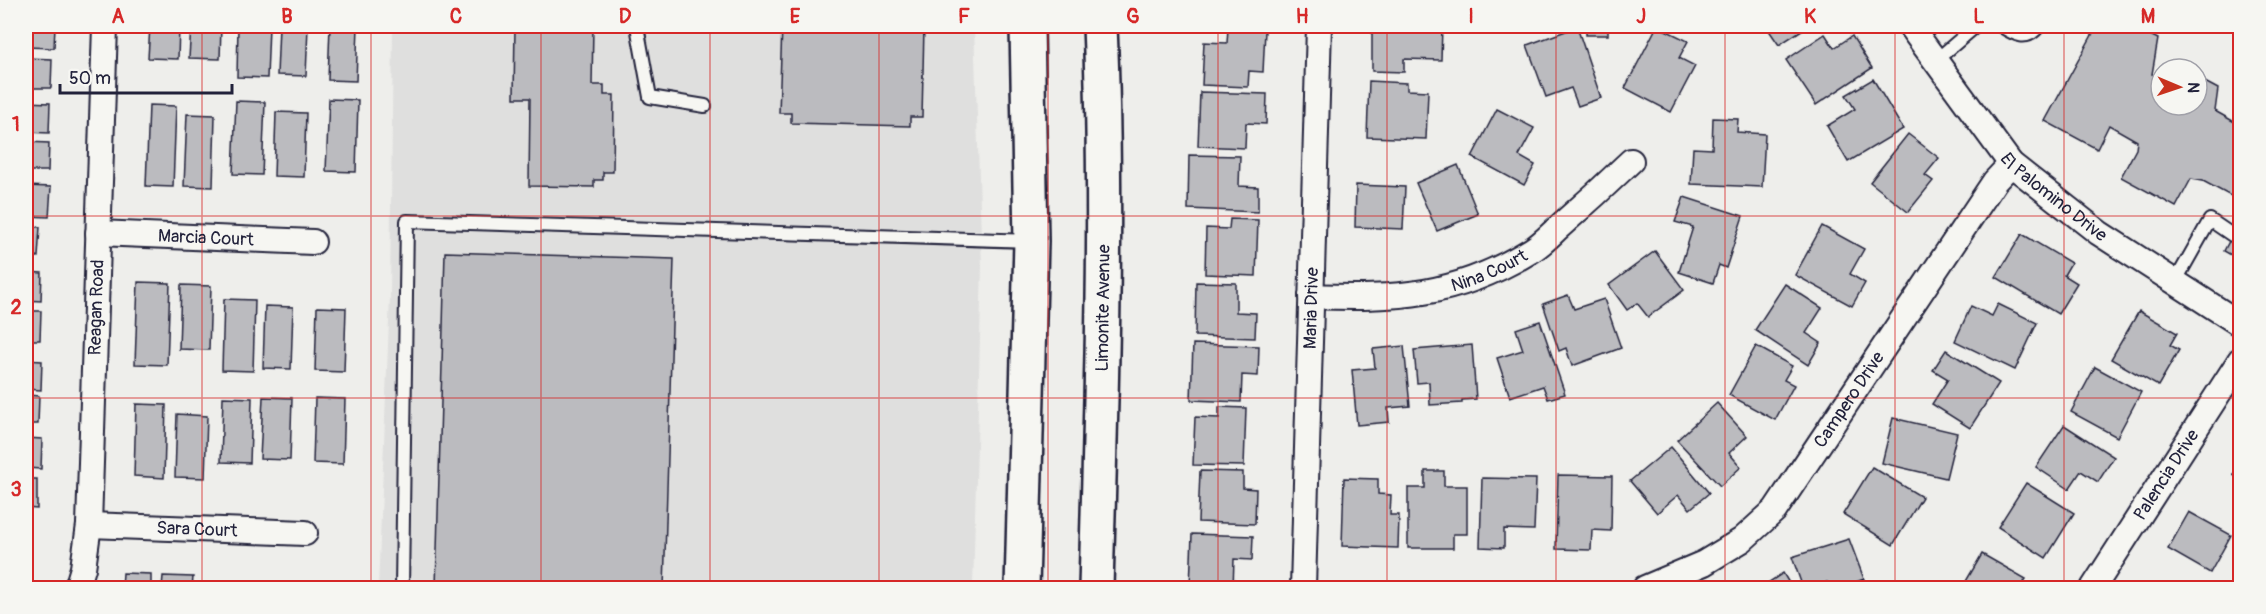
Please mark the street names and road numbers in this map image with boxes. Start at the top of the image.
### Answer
street label: El Palomino Drive [1995,149,2111,247]
street label: Marcia Court [157,225,255,252]
street label: Limonite Avenue [1091,244,1116,372]
street label: Nina Court [1448,244,1532,298]
street label: Reagan Road [83,259,110,356]
street label: Maria Drive [1299,267,1324,349]
street label: Campero Drive [1809,347,1890,452]
street label: Palencia Drive [2129,425,2204,525]
street label: Sara Court [156,517,239,543]

